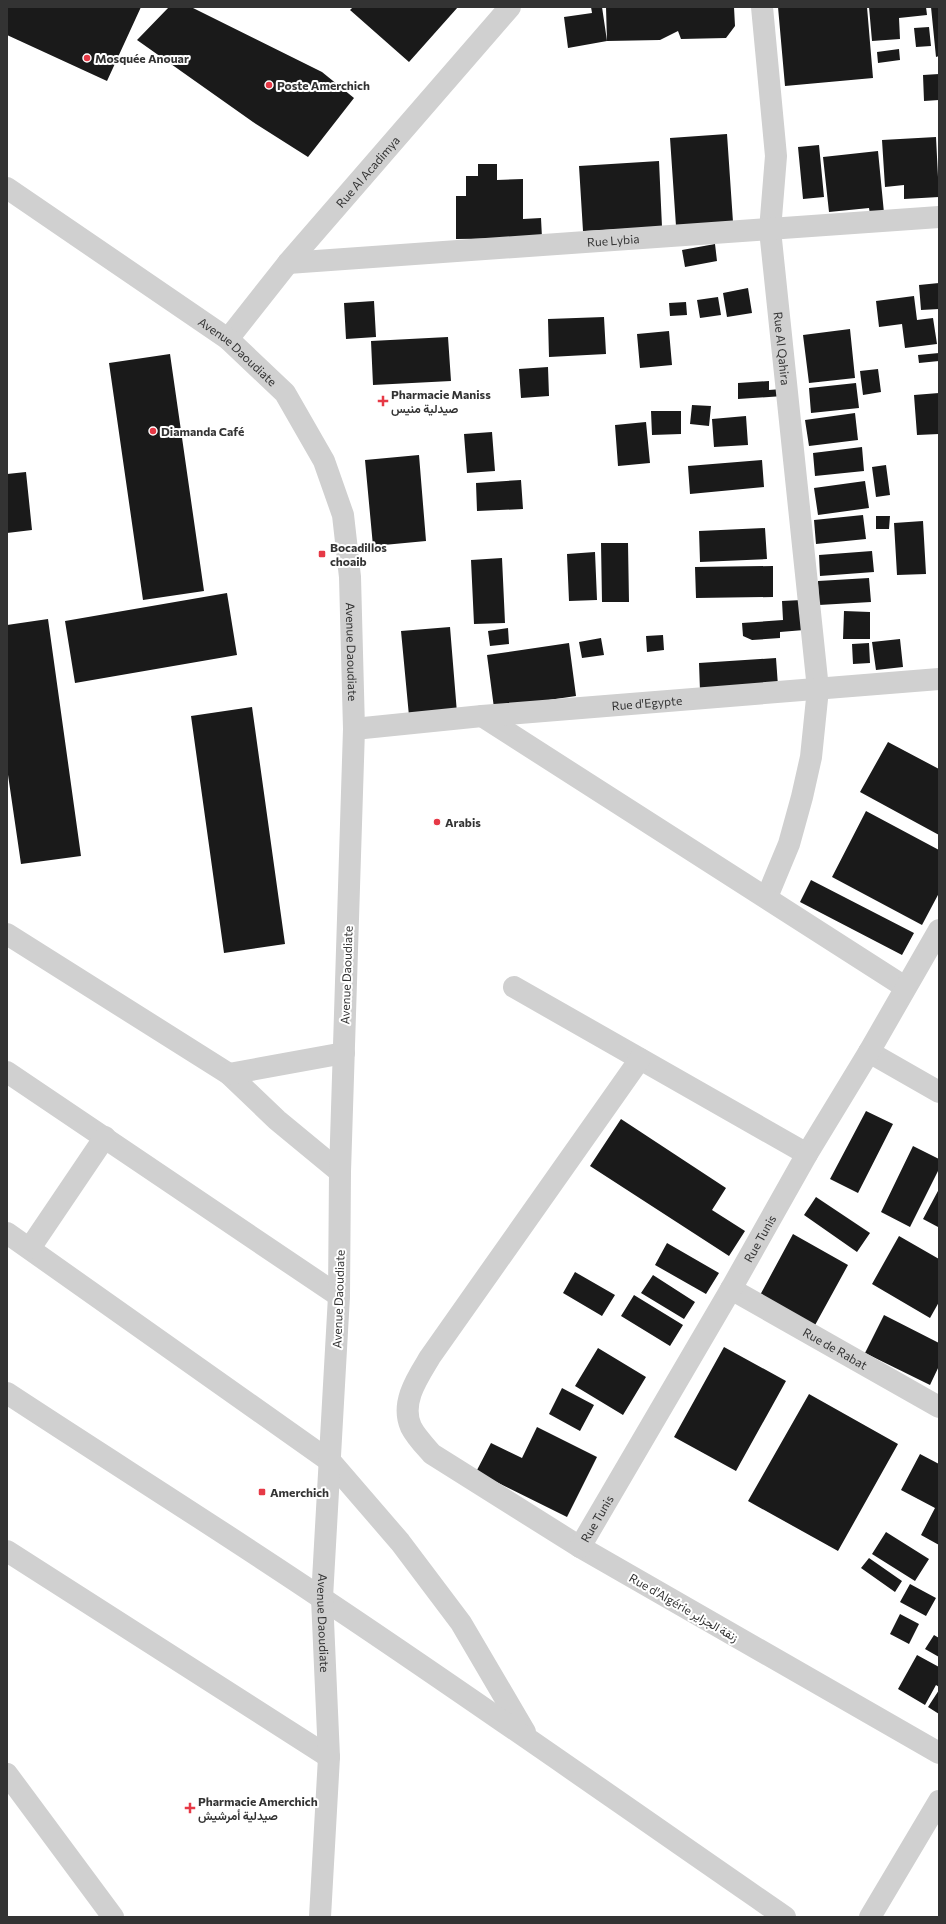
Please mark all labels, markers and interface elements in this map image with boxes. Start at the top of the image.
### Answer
place label: Mosquée Anouar [95,51,189,65]
marker: Mosquée Anouar [82,53,92,63]
place label: Poste Amerchich [277,78,370,92]
marker: Poste Amerchich [264,80,274,90]
street label: Rue Al Acadimya [333,133,402,210]
street label: Rue Lybia [586,231,640,249]
street label: Rue Al Qahira [772,311,793,386]
street label: Avenue Daoudiate [196,314,280,389]
place label: Pharmacie Maniss صيدلية منيس [391,387,491,416]
marker: Pharmacie Maniss صيدلية منيس [378,396,388,406]
place label: Diamanda Café [161,424,244,438]
marker: Diamanda Café [148,426,158,436]
place label: Bocadillos choaib [330,540,387,568]
marker: Bocadillos choaib [317,549,327,559]
street label: Avenue Daoudiate [344,602,360,701]
street label: Rue d'Egypte [611,693,683,712]
place label: Arabis [445,815,481,829]
marker: Arabis [432,817,442,827]
street label: Avenue Daoudiate [337,925,355,1025]
street label: Rue Tunis [741,1212,778,1265]
street label: Avenue Daoudiate [329,1249,347,1349]
street label: Rue de Rabat [801,1324,870,1372]
place label: Amerchich [270,1485,329,1499]
marker: Amerchich [257,1487,267,1497]
street label: Rue Tunis [577,1492,616,1545]
street label: Rue d'Algérie زنقة الجزاير [626,1570,741,1646]
street label: Avenue Daoudiate [315,1573,332,1673]
place label: Pharmacie Amerchich صيدلية أمرشيش [198,1794,318,1824]
marker: Pharmacie Amerchich صيدلية أمرشيش [185,1803,195,1813]

